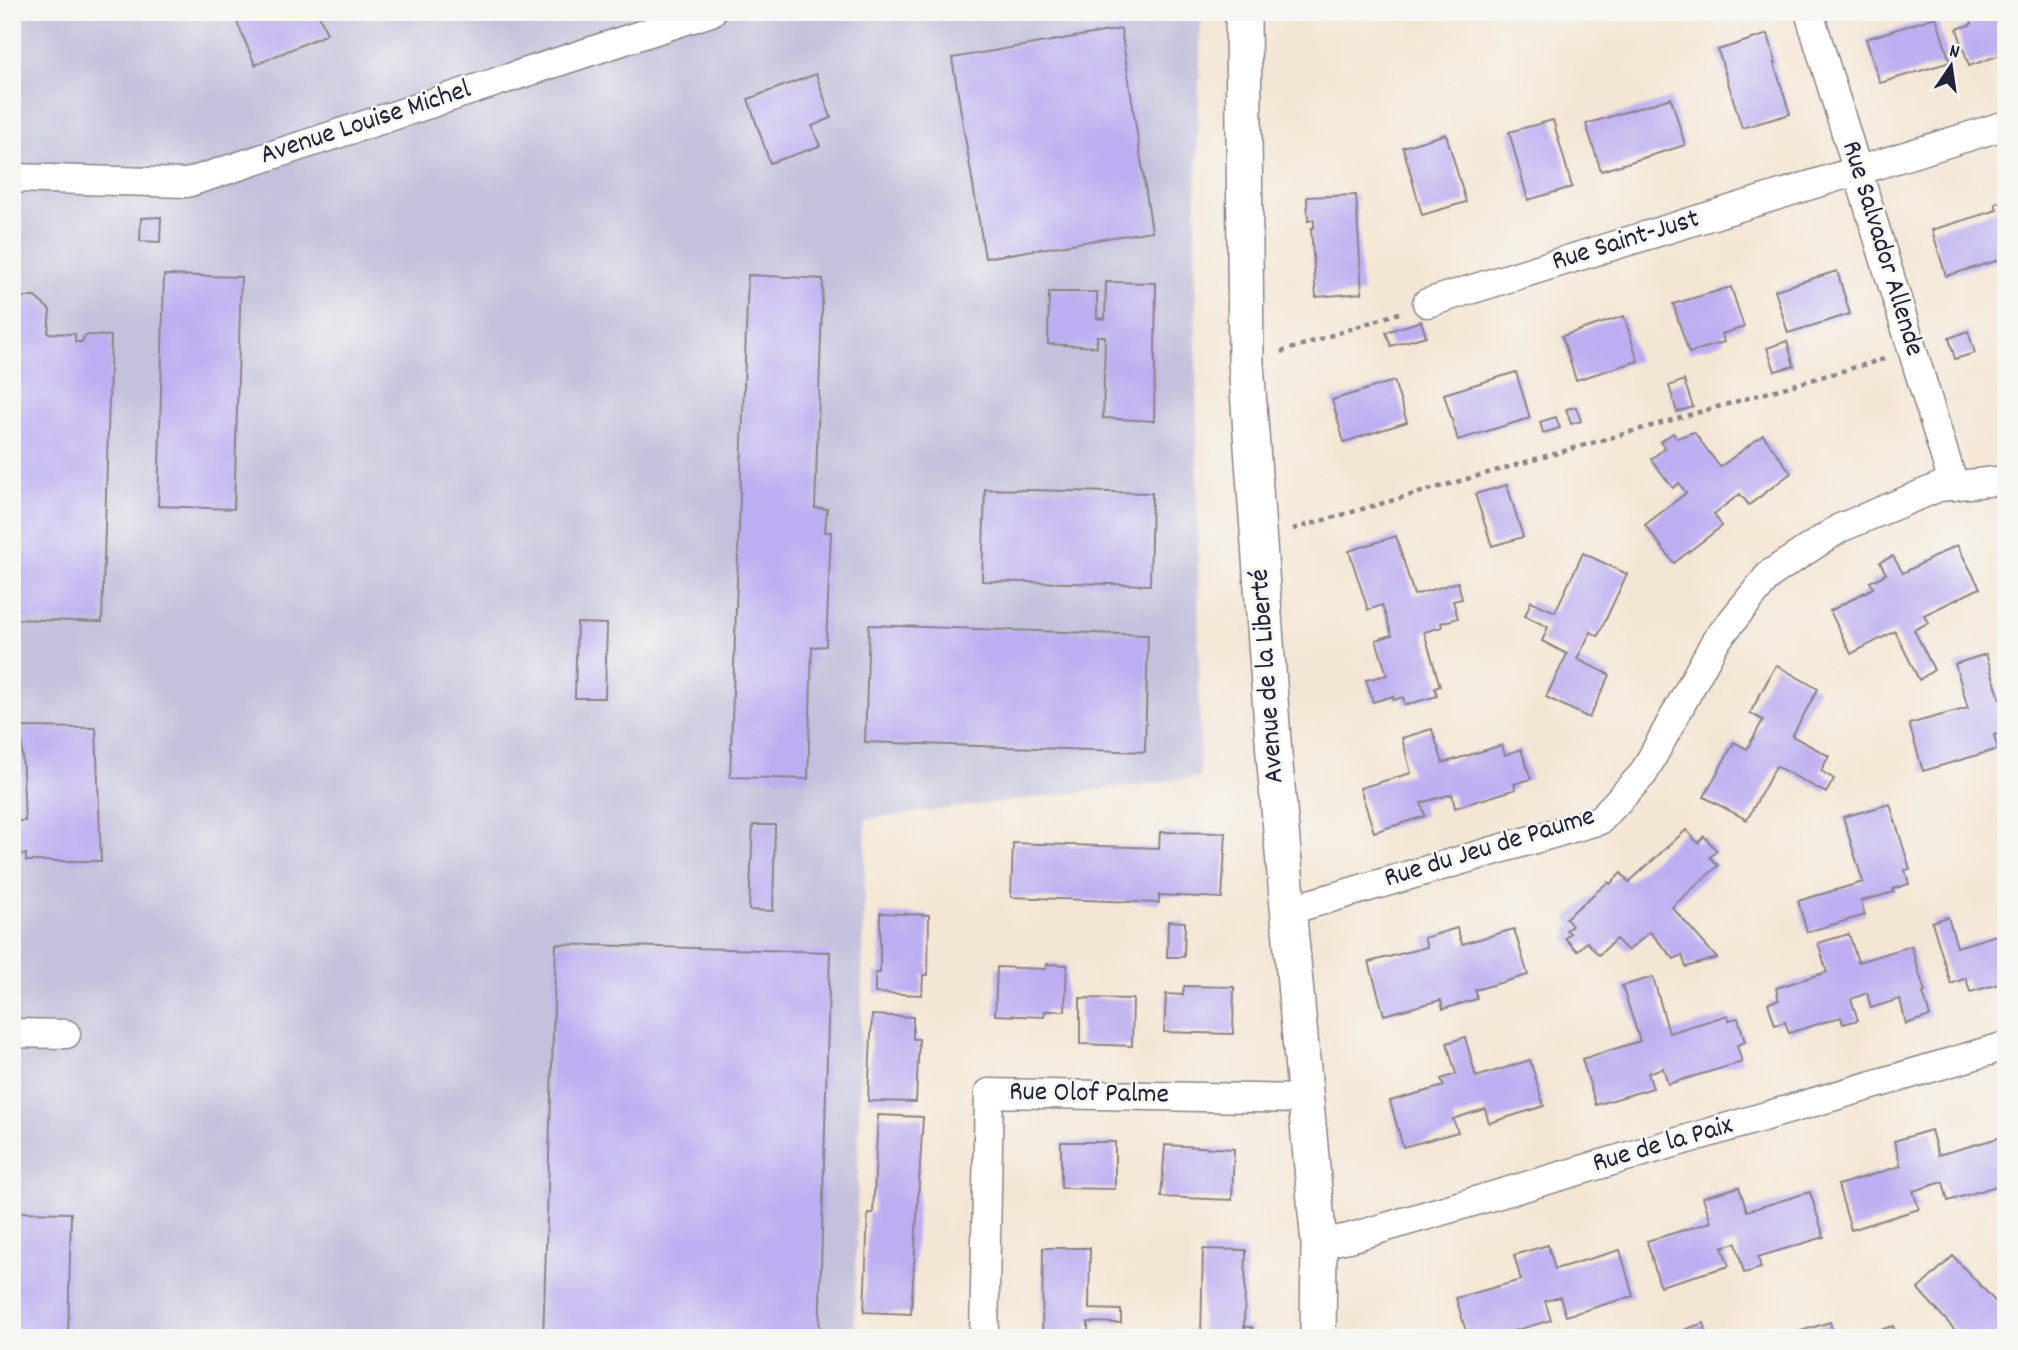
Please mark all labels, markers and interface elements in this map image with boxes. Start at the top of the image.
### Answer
north arrow [1916,32,1986,102]
text: N [1946,39,1962,67]
street label: Avenue Louise Michel [256,71,477,177]
street label: Rue Salvador Allende [1829,136,1933,362]
street label: Rue Saint-Just [1547,201,1705,283]
street label: Avenue de la Liberté [1242,567,1296,785]
street label: Rue du Jeu de Paume [1380,798,1600,900]
street label: Rue Olof Palme [1009,1074,1169,1116]
street label: Rue de la Paix [1588,1107,1738,1185]

